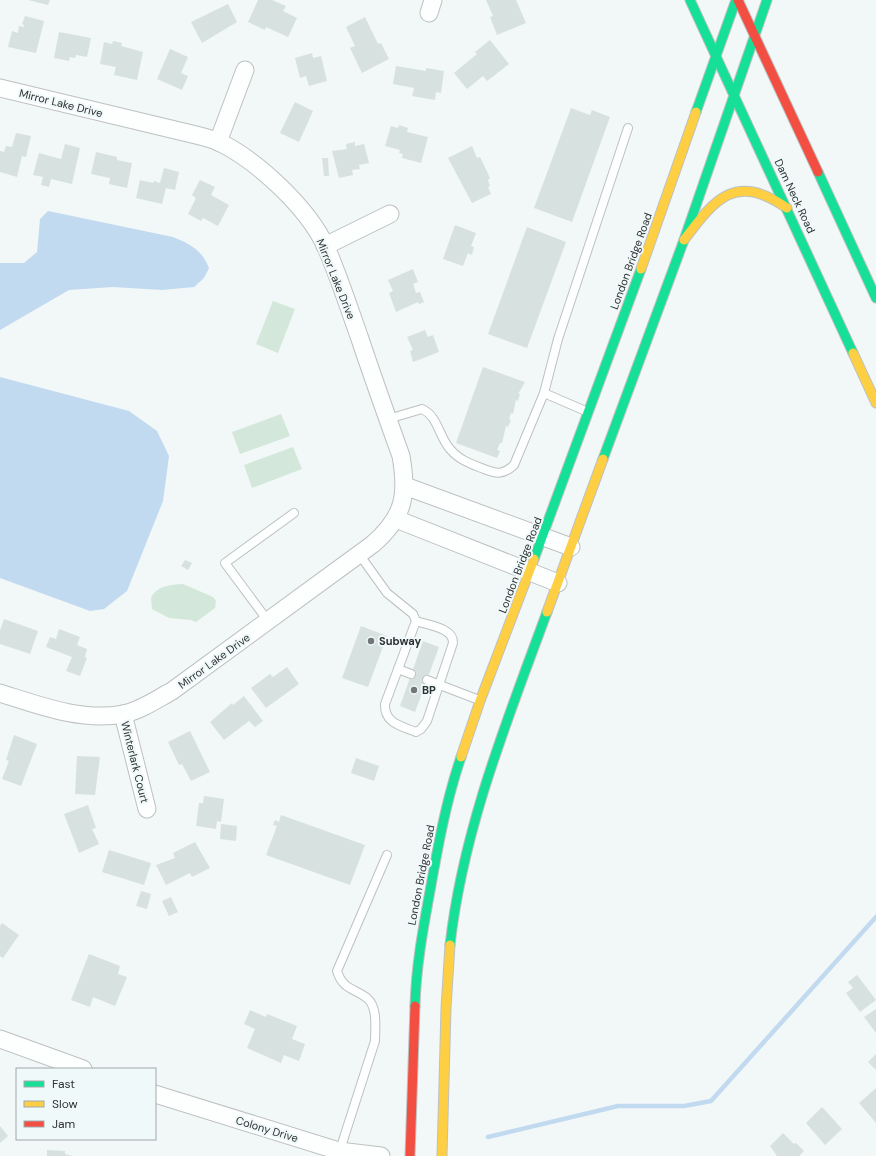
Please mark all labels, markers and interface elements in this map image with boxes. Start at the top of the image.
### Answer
street label: Mirror Lake Drive [18,86,104,120]
street label: Dam Neck Road [772,157,818,236]
street label: London Bridge Road [607,211,655,311]
street label: Mirror Lake Drive [313,237,359,321]
street label: London Bridge Road [495,515,545,615]
street label: Mirror Lake Drive [175,630,253,692]
place label: Subway [379,634,421,648]
marker: Subway [366,636,376,646]
place label: BP [422,683,436,697]
marker: BP [409,685,419,695]
street label: Winterlark Court [118,719,152,805]
street label: London Bridge Road [404,824,438,926]
legend [16,1068,156,1140]
text: Fast [52,1076,75,1092]
text: Slow [52,1096,78,1112]
street label: Colony Drive [234,1113,300,1145]
text: Jam [52,1116,75,1132]

